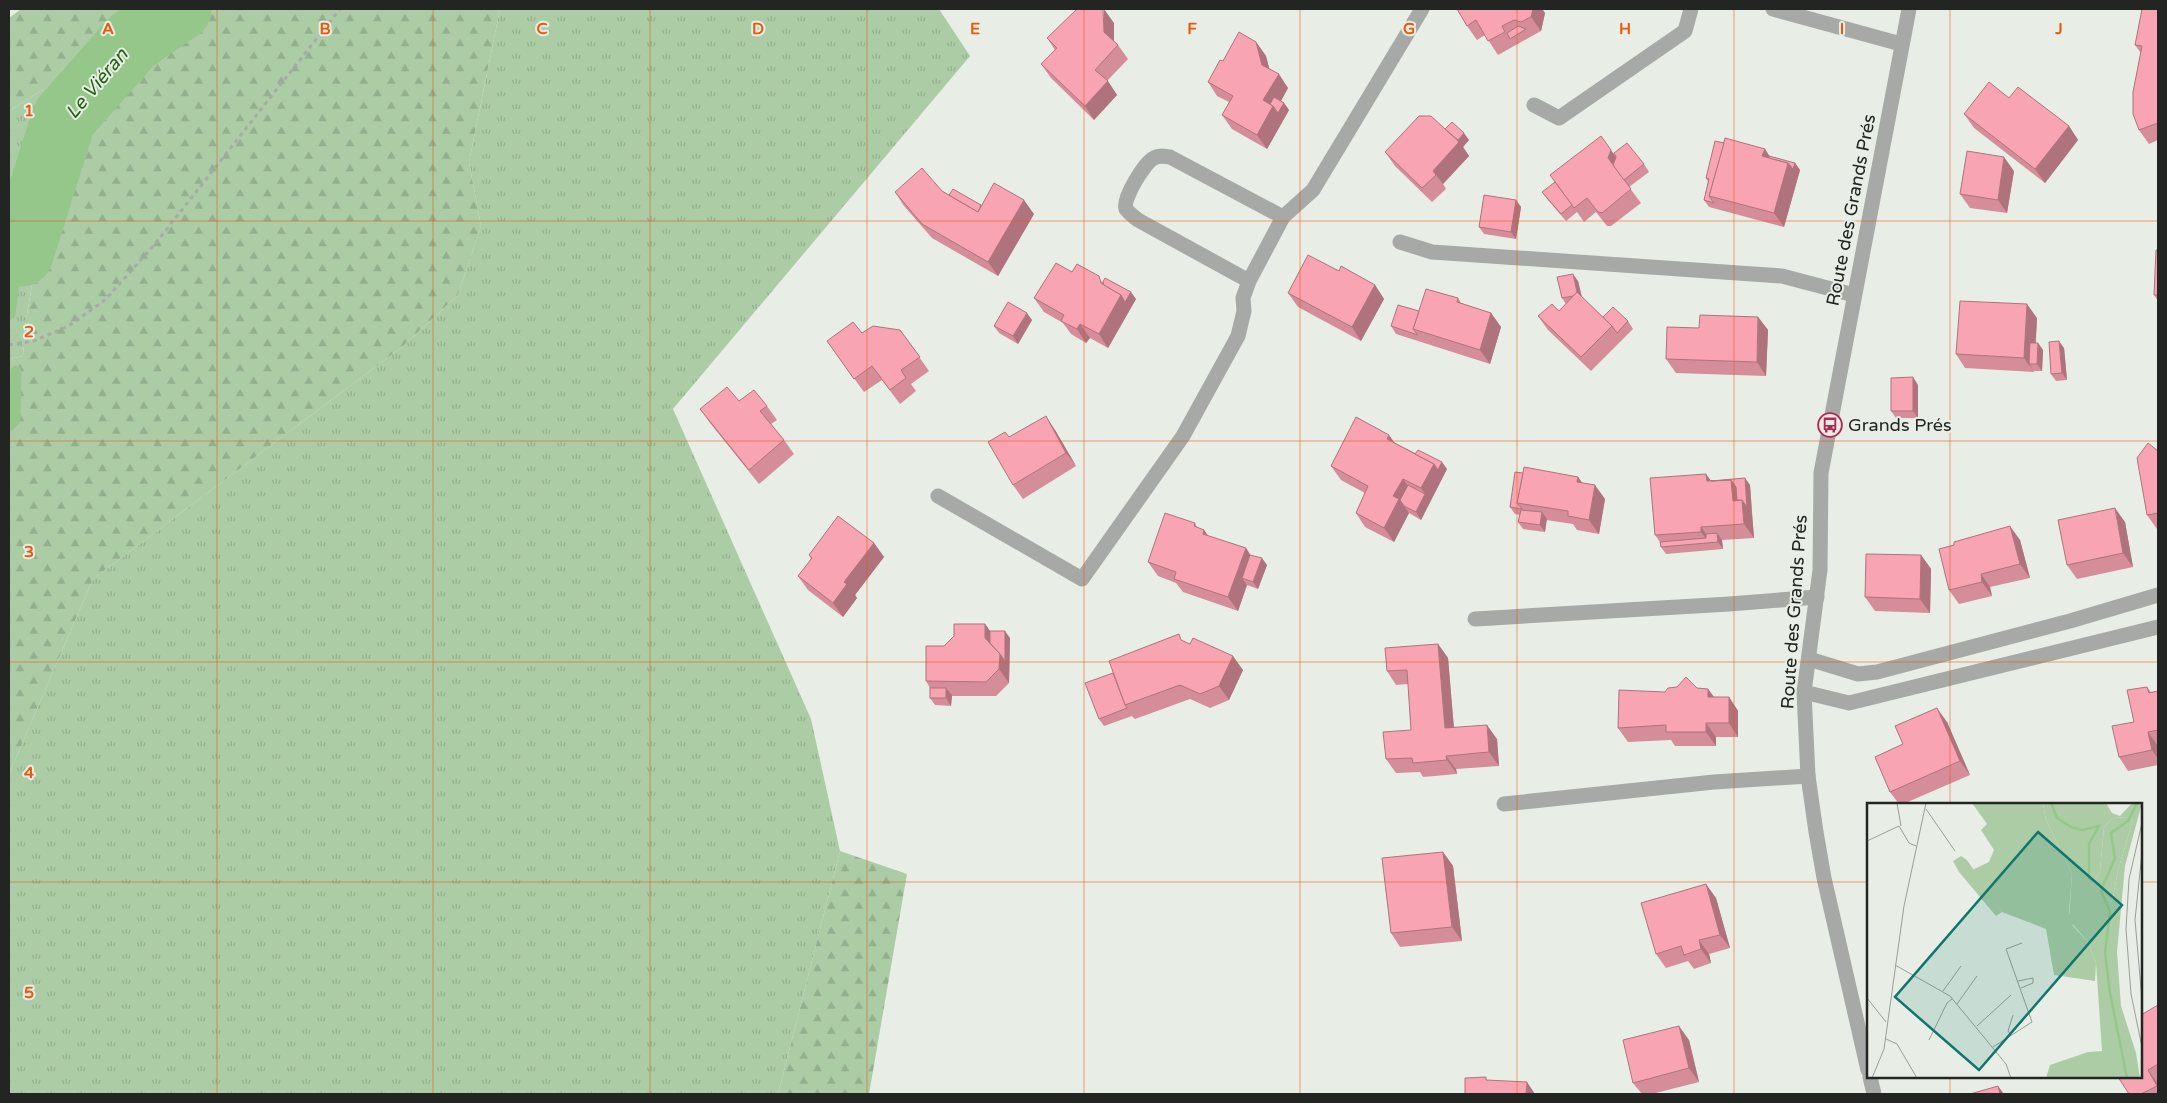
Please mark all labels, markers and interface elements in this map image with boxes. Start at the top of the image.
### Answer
text: A [102,19,114,39]
text: B [319,19,331,39]
text: C [536,19,548,39]
text: D [752,19,764,39]
text: E [970,19,980,39]
text: F [1187,19,1197,39]
text: G [1403,19,1415,39]
text: H [1619,19,1631,39]
text: I [1840,19,1844,39]
text: J [2054,19,2063,39]
water label: Le Viéran [61,44,133,123]
text: 1 [24,101,34,121]
street label: Route des Grands Prés [1822,112,1880,308]
text: 2 [24,322,34,342]
bus stop icon: Grands Prés [1817,412,1843,438]
place label: Grands Prés [1848,414,1952,436]
street label: Route des Grands Prés [1776,514,1812,710]
text: 3 [24,542,34,562]
text: 4 [24,763,34,783]
inset map [1867,803,2142,1078]
text: 5 [24,983,34,1003]

